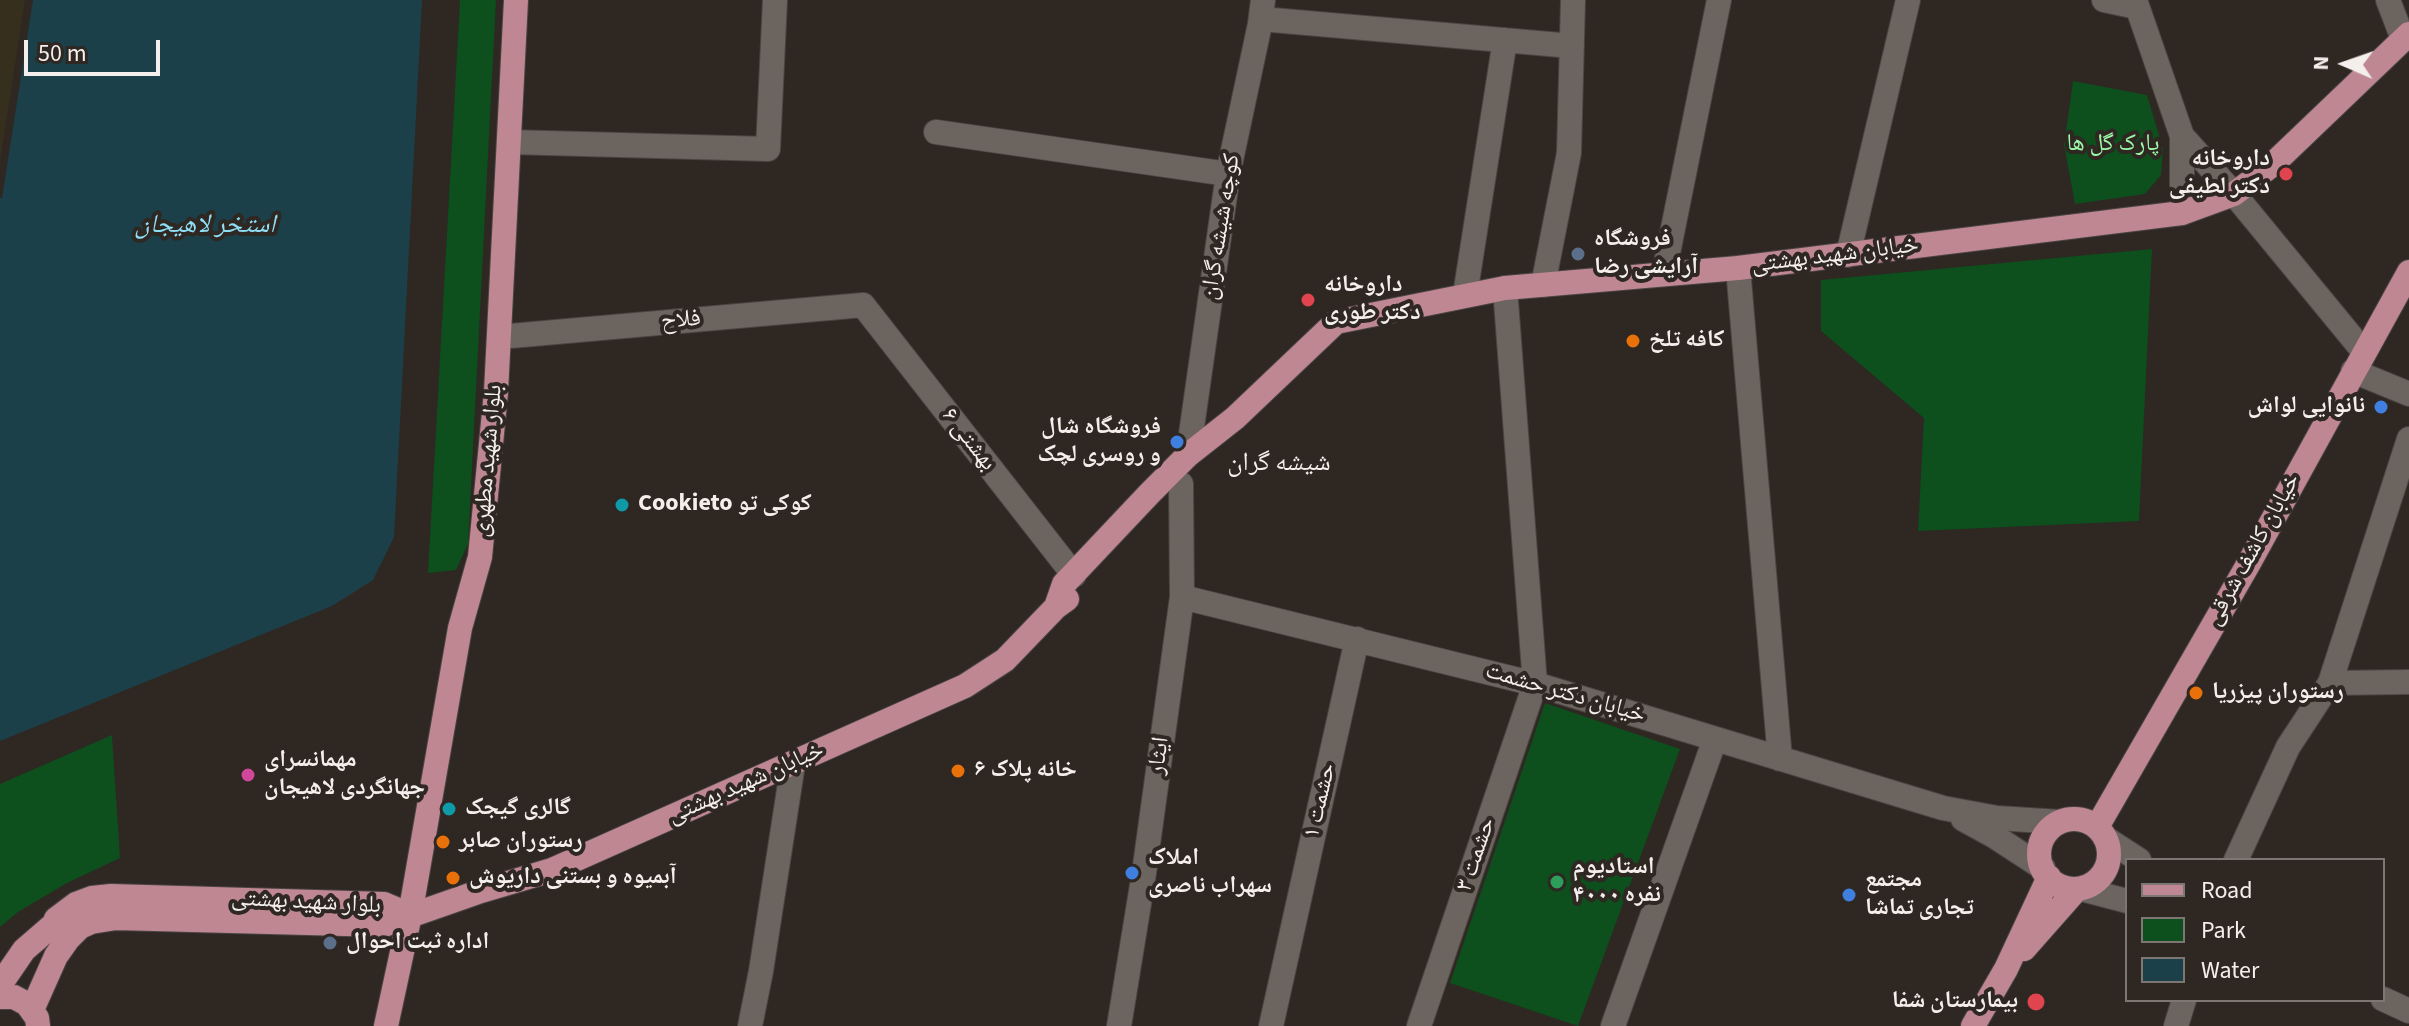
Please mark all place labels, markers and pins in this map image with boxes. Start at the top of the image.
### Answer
place label: داروخانه دکتر لطیفی [2169,146,2270,202]
marker: داروخانه دکتر لطیفی [2277,165,2295,183]
place label: فروشگاه آرایشی رضا [1594,226,1698,282]
marker: فروشگاه آرایشی رضا [1569,245,1587,263]
place label: داروخانه دکتر طوری [1324,272,1421,328]
marker: داروخانه دکتر طوری [1299,291,1317,309]
place label: کافه تلخ [1649,327,1724,355]
marker: کافه تلخ [1624,332,1642,350]
place label: نانوایی لواش [2248,393,2365,421]
marker: نانوایی لواش [2372,398,2390,416]
place label: فروشگاه شال و روسری لچک [1038,414,1161,470]
marker: فروشگاه شال و روسری لچک [1168,433,1186,451]
place label: Cookieto کوکی تو [638,491,812,519]
marker: Cookieto کوکی تو [613,496,631,514]
place label: رستوران پیزریا [2212,679,2344,707]
marker: رستوران پیزریا [2187,684,2205,702]
place label: مهمانسرای جهانگردی لاهیجان [264,747,425,803]
place label: خانه پلاک ۶ [974,757,1077,785]
marker: خانه پلاک ۶ [949,762,967,780]
marker: مهمانسرای جهانگردی لاهیجان [239,766,257,784]
place label: گالری گیجک [465,795,571,823]
marker: گالری گیجک [440,800,458,818]
place label: رستوران صابر [459,828,582,856]
marker: رستوران صابر [434,833,452,851]
place label: املاک سهراب ناصری [1148,845,1272,901]
place label: استادیوم ۴۰۰۰ نفره [1573,854,1661,910]
place label: آبمیوه و بستنی داریوش [469,864,676,892]
marker: املاک سهراب ناصری [1123,864,1141,882]
place label: مجتمع تجاری تماشا [1865,867,1974,923]
marker: آبمیوه و بستنی داریوش [444,869,462,887]
marker: استادیوم ۴۰۰۰ نفره [1548,873,1566,891]
marker: مجتمع تجاری تماشا [1840,886,1858,904]
place label: اداره ثبت احوال [346,929,489,957]
marker: اداره ثبت احوال [321,934,339,952]
place label: بیمارستان شفا [1892,988,2018,1016]
marker: بیمارستان شفا [2025,991,2047,1013]

